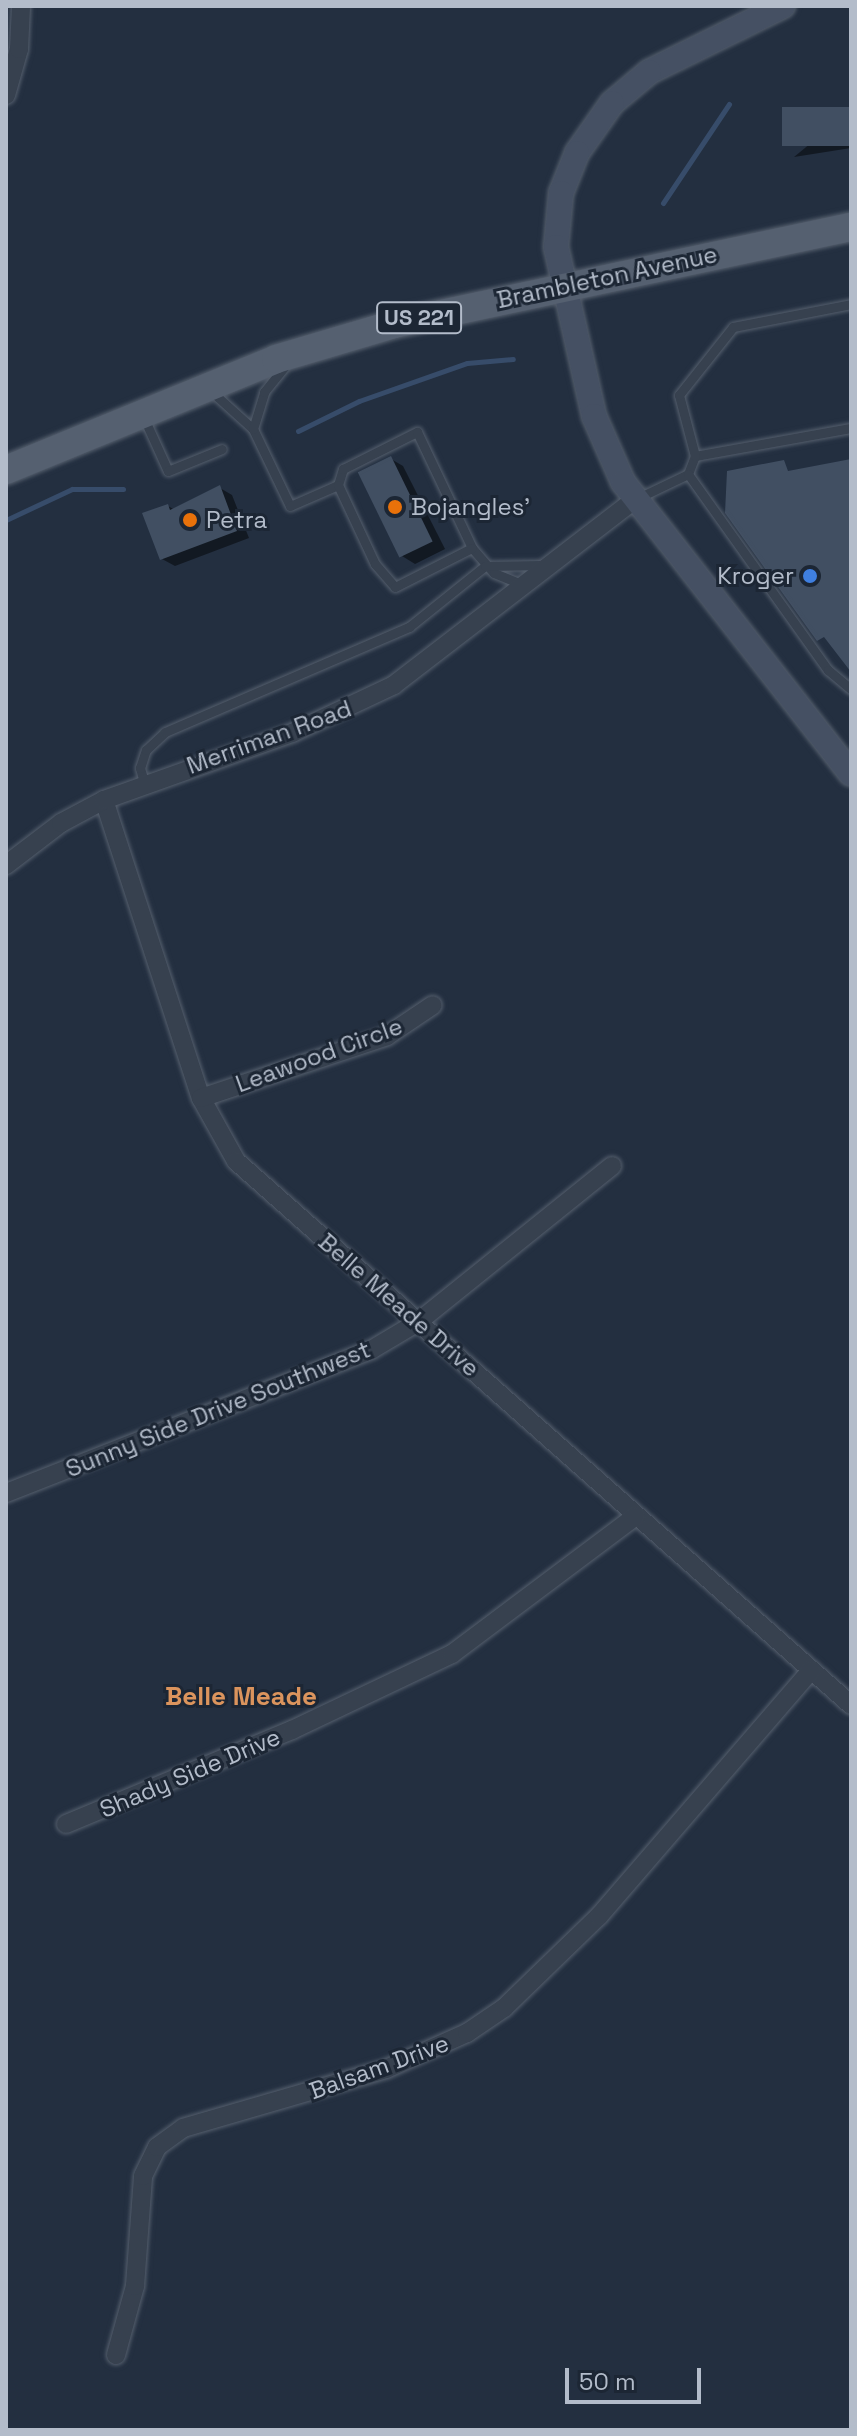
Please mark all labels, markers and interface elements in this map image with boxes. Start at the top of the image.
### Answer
street label: Brambleton Avenue [494,240,720,314]
road number: US 221 [375,300,463,336]
place label: Bojangles' [411,493,530,521]
marker: Bojangles' [386,498,404,516]
place label: Petra [206,506,267,534]
marker: Petra [181,511,199,529]
place label: Kroger [717,562,794,590]
marker: Kroger [801,567,819,585]
street label: Merriman Road [183,694,355,780]
street label: Leawood Circle [232,1011,406,1099]
street label: Belle Meade Drive [313,1227,485,1383]
street label: Sunny Side Drive Southwest [61,1335,375,1483]
district label: Belle Meade [165,1681,317,1713]
street label: Shady Side Drive [95,1722,285,1824]
street label: Balsam Drive [305,2028,453,2106]
scale bar [569,2352,705,2402]
text: 50 m [579,2366,636,2397]

